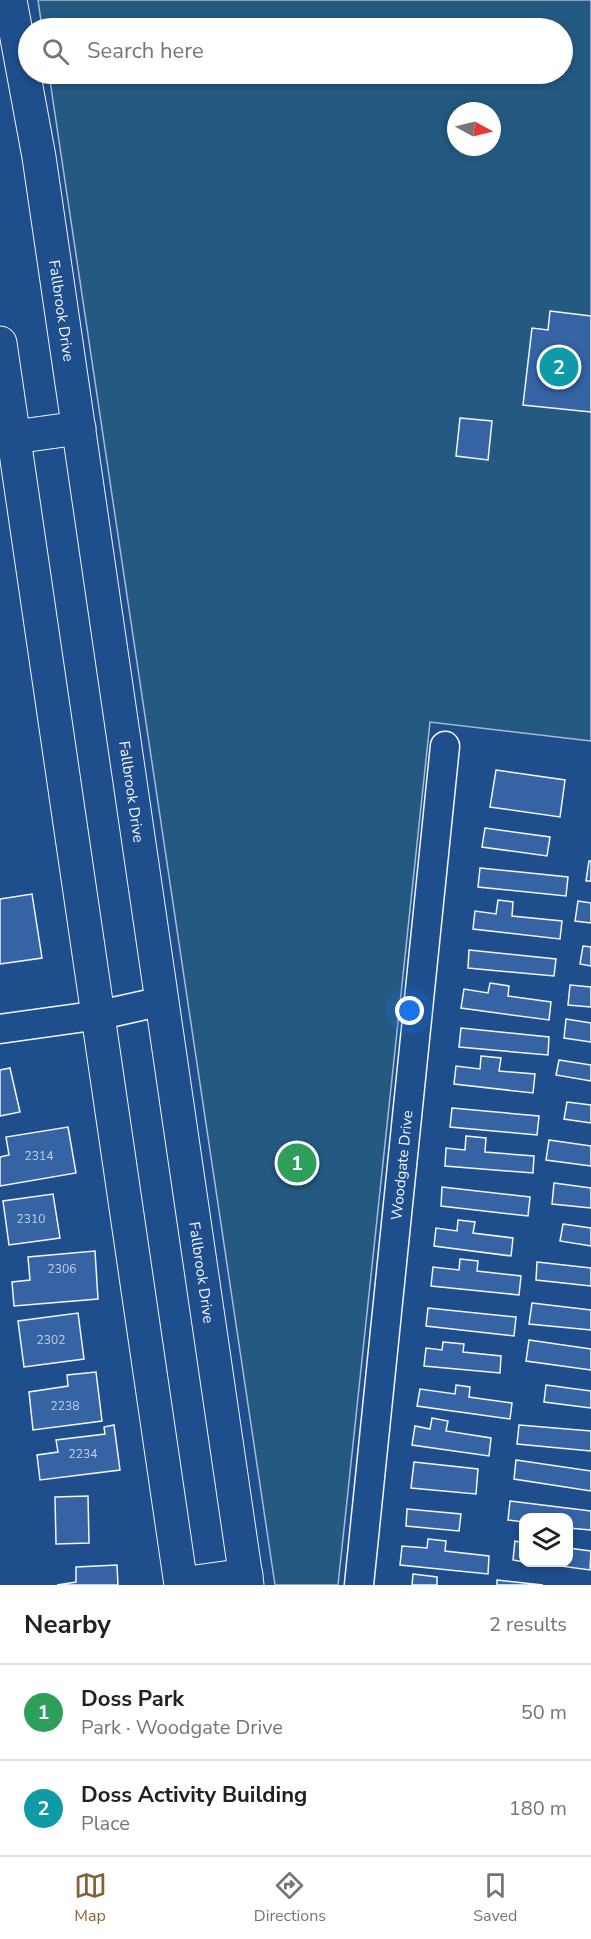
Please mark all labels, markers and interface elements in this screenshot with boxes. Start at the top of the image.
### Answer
search box [18,18,573,84]
icon: search [39,35,72,68]
text: Search here [87,36,204,66]
north arrow [447,102,501,156]
street label: Fallbrook Drive [44,259,79,363]
pin: 2 [540,344,578,389]
street label: Fallbrook Drive [114,739,149,844]
your location [395,996,424,1025]
street label: Woodgate Drive [386,1109,418,1221]
pin: 1 [278,1140,316,1186]
house number: 2314 [25,1148,53,1164]
house number: 2310 [17,1211,45,1227]
street label: Fallbrook Drive [184,1220,219,1325]
house number: 2306 [48,1261,76,1277]
house number: 2302 [37,1332,65,1348]
house number: 2238 [51,1398,79,1414]
house number: 2234 [69,1446,97,1462]
map controls [519,1513,573,1567]
button: layers [519,1513,573,1567]
text: Nearby [24,1607,111,1642]
text: 2 results [489,1611,567,1638]
text: Doss Park [81,1684,184,1714]
text: 1 [38,1699,50,1726]
text: 50 m [521,1699,567,1726]
text: Park · Woodgate Drive [81,1714,283,1741]
text: Doss Activity Building [81,1780,307,1810]
text: 2 [38,1795,50,1822]
text: 180 m [509,1795,567,1822]
text: Place [81,1810,130,1837]
tab: Map [74,1869,107,1927]
tab: Directions [254,1869,326,1927]
tab: Saved [473,1869,517,1927]

